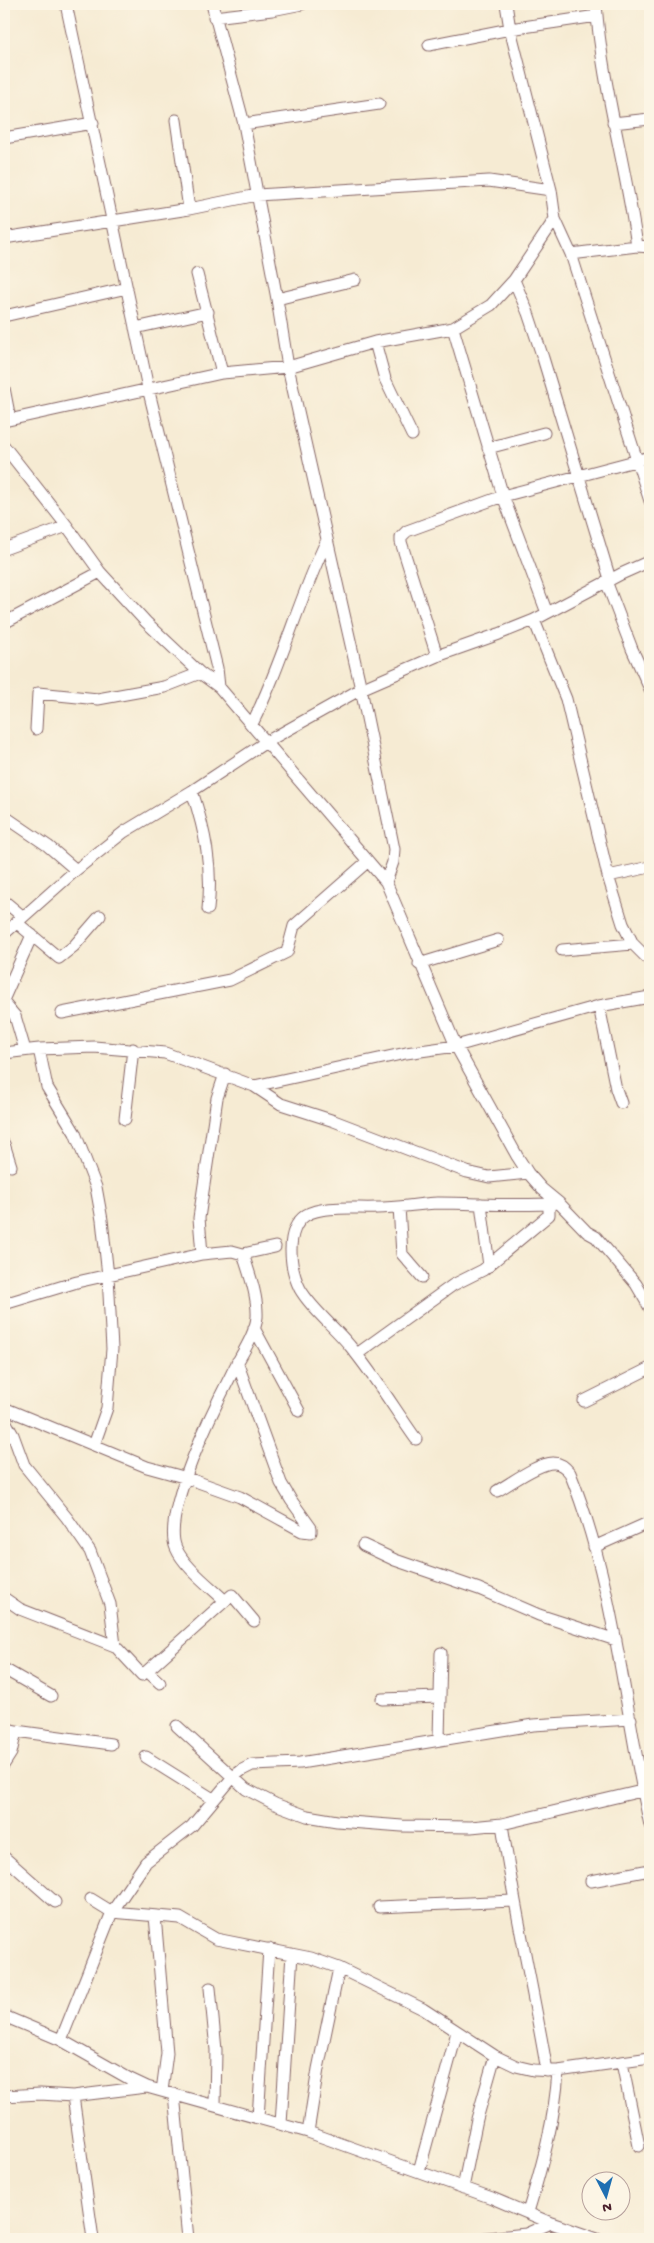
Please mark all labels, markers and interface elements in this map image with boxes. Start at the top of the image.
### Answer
north arrow [582,2170,632,2220]
text: N [602,2198,613,2215]

